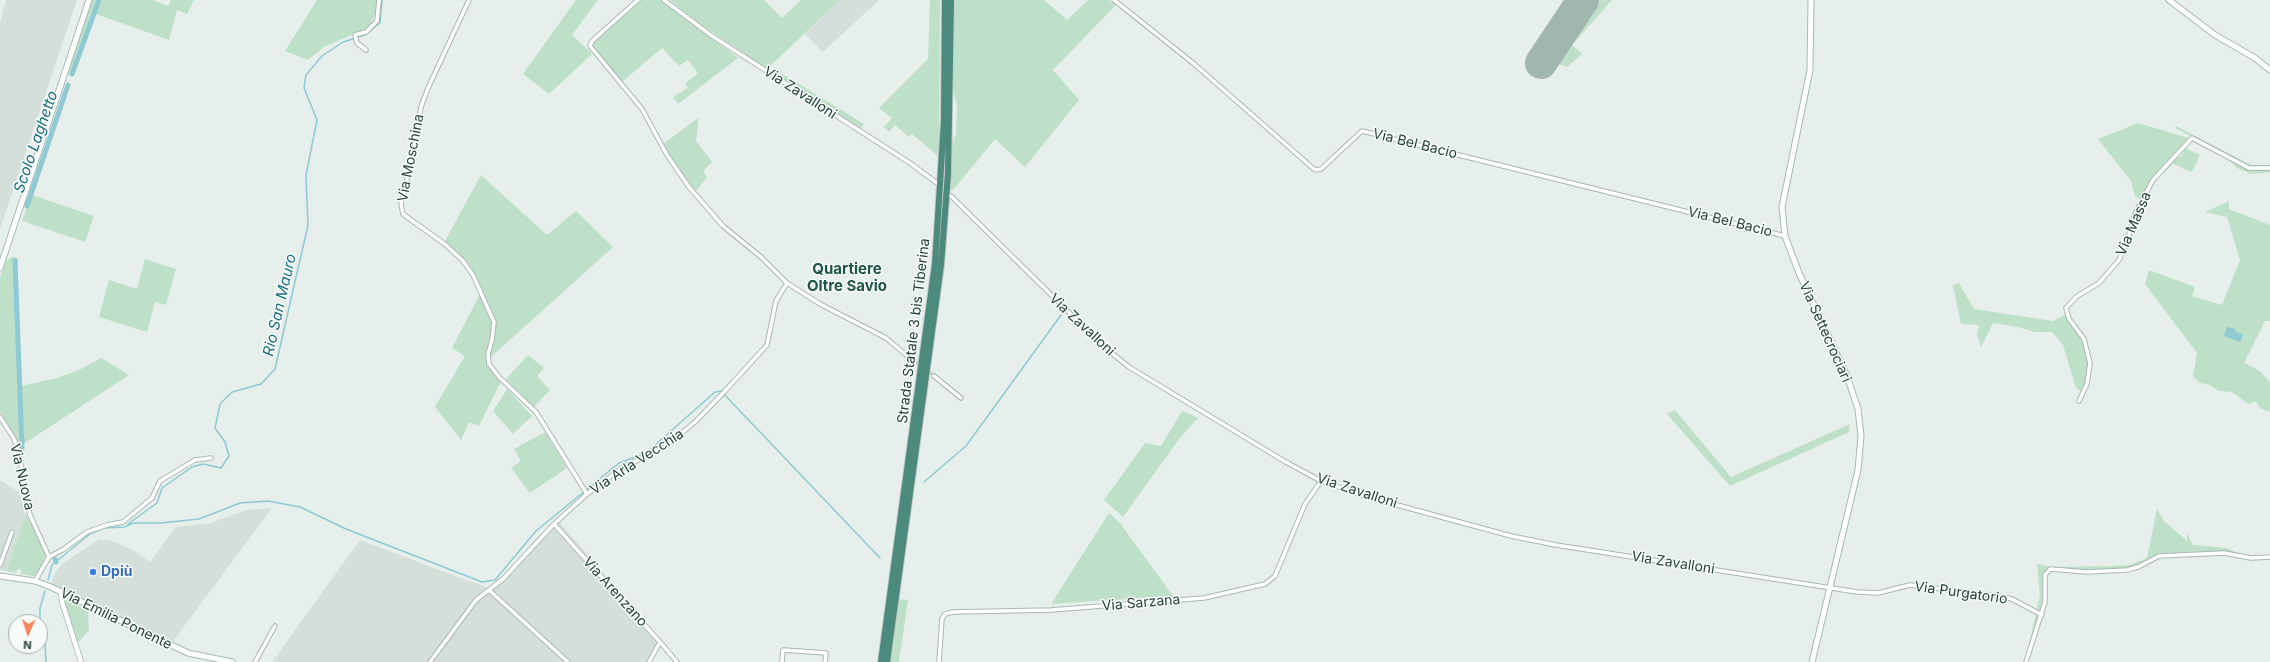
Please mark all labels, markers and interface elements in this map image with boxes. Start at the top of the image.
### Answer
street label: Via Zavalloni [760,63,840,123]
water label: Scolo Laghetto [10,89,62,195]
street label: Via Moschina [394,113,428,203]
street label: Via Bel Bacio [1371,125,1459,163]
street label: Via Massa [2113,189,2155,259]
street label: Via Bel Bacio [1686,203,1774,241]
street label: Strada Statale 3 bis Tiberina [894,237,934,425]
water label: Rio San Mauro [259,252,301,358]
district label: Quartiere Oltre Savio [807,260,887,295]
street label: Via Settecrociari [1795,279,1855,385]
street label: Via Zavalloni [1046,290,1118,360]
street label: Via Arla Vecchia [587,426,687,498]
street label: Via Nuova [6,442,38,512]
street label: Via Zavalloni [1315,470,1399,512]
street label: Via Zavalloni [1630,548,1716,578]
street label: Via Arenzano [579,554,651,630]
place label: Dpiù [101,564,132,580]
marker: Dpiù [88,567,98,577]
street label: Via Purgatorio [1913,578,2009,608]
street label: Via Emilia Ponente [57,585,175,653]
street label: Via Sarzana [1101,591,1181,615]
north arrow [8,614,48,654]
text: N [23,638,32,652]

